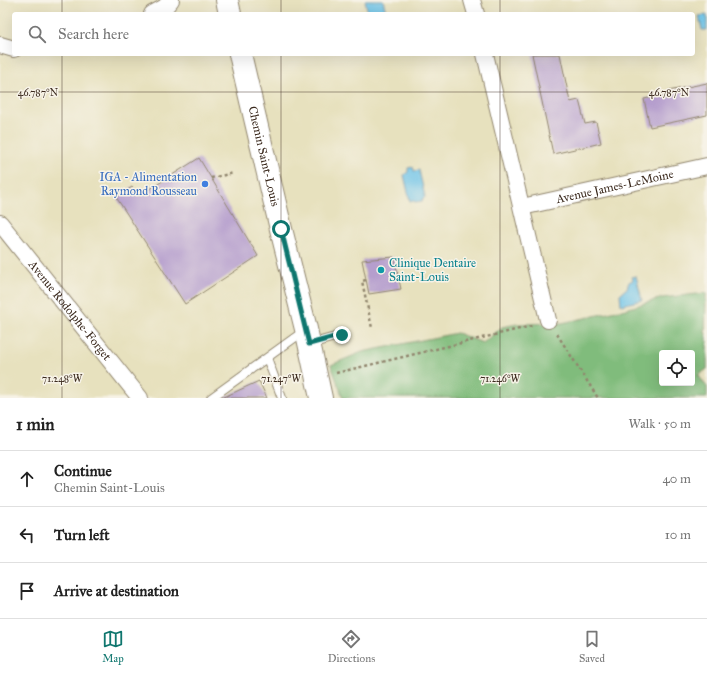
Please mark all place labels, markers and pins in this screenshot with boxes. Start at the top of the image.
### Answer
place label: IGA - Alimentation Raymond Rousseau [100,170,198,198]
marker: IGA - Alimentation Raymond Rousseau [200,179,210,189]
place label: Clinique Dentaire Saint-Louis [389,256,476,284]
marker: Clinique Dentaire Saint-Louis [376,265,386,275]

